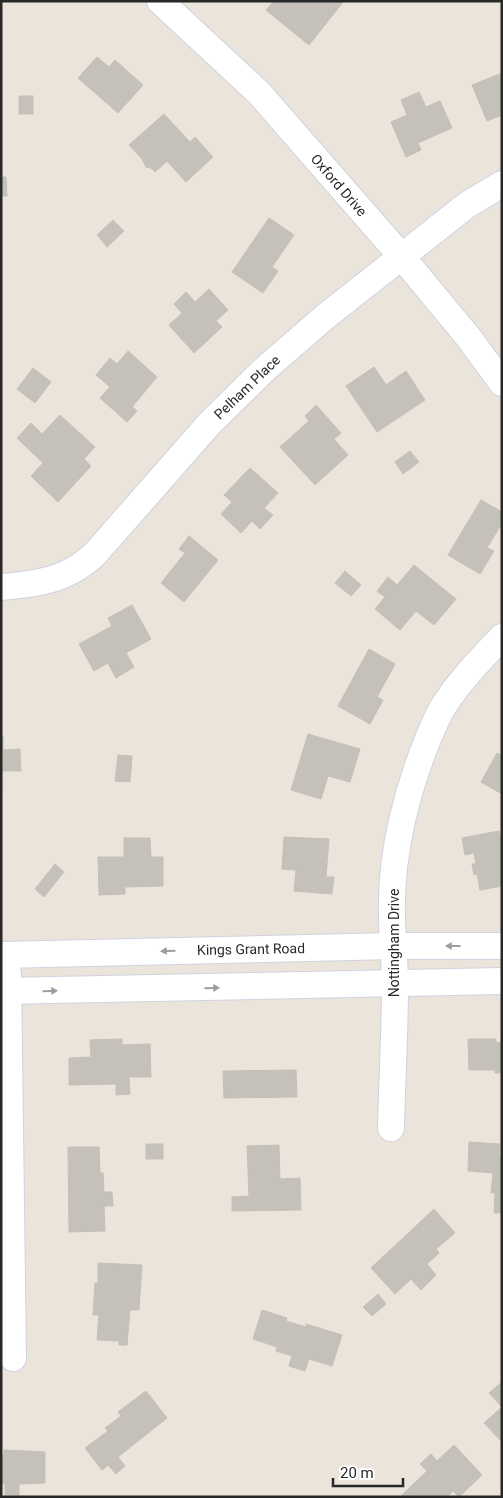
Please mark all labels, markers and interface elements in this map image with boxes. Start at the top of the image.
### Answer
street label: Oxford Drive [308,151,370,219]
street label: Pelham Place [211,352,283,422]
street label: Nottingham Drive [386,889,402,997]
street label: Kings Grant Road [197,940,305,958]
one-way arrow [445,942,461,950]
one-way arrow [160,948,176,956]
one-way arrow [205,984,221,992]
one-way arrow [42,986,58,994]
scale bar [333,1456,403,1488]
text: 20 m [340,1464,374,1482]

